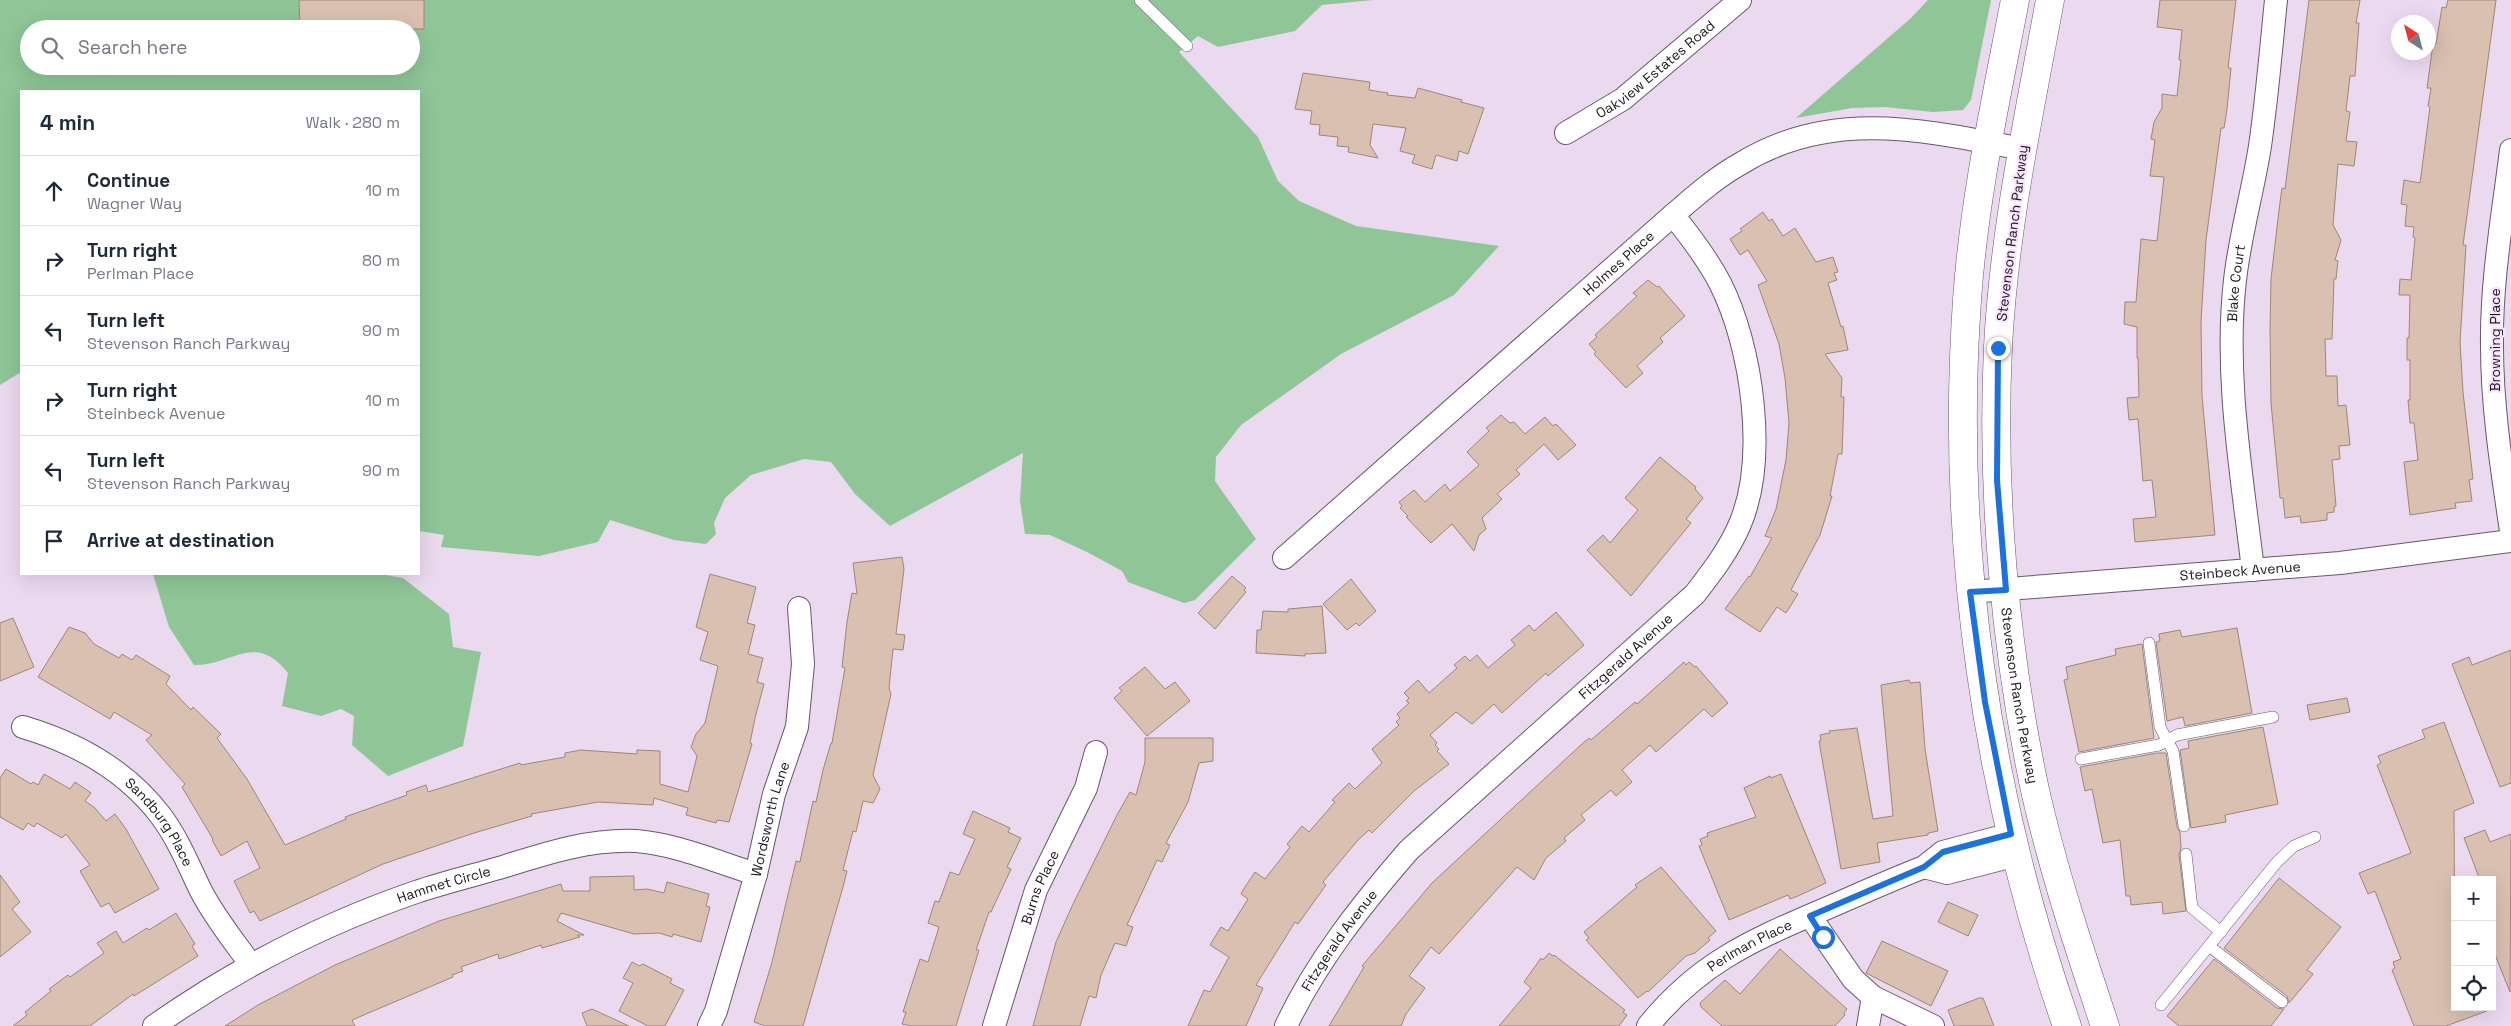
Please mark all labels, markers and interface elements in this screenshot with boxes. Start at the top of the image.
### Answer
north arrow [2391,15,2436,60]
street label: Oakview Estates Road [1592,16,1719,122]
search box [20,20,420,75]
icon: search [38,34,66,62]
text: Search here [78,35,188,60]
text: 4 min [40,109,95,136]
text: Walk · 280 m [305,112,400,133]
street label: Stevenson Ranch Parkway [1992,144,2032,322]
text: Continue [87,168,170,193]
icon: ahead [40,177,68,205]
text: 10 m [365,180,400,201]
text: Wagner Way [87,193,182,214]
street label: Holmes Place [1579,227,1658,299]
text: Turn right [87,238,177,263]
street label: Blake Court [2223,243,2249,322]
icon: right [40,247,68,275]
text: 80 m [362,250,400,271]
text: Perlman Place [87,263,194,284]
street label: Browning Place [2486,288,2504,392]
text: Turn left [87,308,165,333]
icon: left [40,317,68,345]
text: 90 m [362,320,400,341]
text: Stevenson Ranch Parkway [87,333,290,354]
route end [1987,337,2010,360]
text: Turn right [87,378,177,403]
icon: right [40,387,68,415]
text: 10 m [365,390,400,411]
text: Steinbeck Avenue [87,403,225,424]
text: Turn left [87,448,165,473]
icon: left [40,457,68,485]
text: 90 m [362,460,400,481]
text: Stevenson Ranch Parkway [87,473,290,494]
icon: arrive [40,527,68,555]
text: Arrive at destination [87,528,275,553]
street label: Steinbeck Avenue [2179,557,2301,585]
street label: Stevenson Ranch Parkway [1997,607,2042,785]
street label: Fitzgerald Avenue [1575,609,1676,703]
street label: Wordsworth Lane [747,759,794,878]
street label: Sandburg Place [121,774,197,869]
street label: Burns Place [1017,847,1063,927]
street label: Hammet Circle [394,862,493,907]
map controls [2451,876,2496,1011]
button: + [2451,876,2496,921]
street label: Fitzgerald Avenue [1297,886,1381,994]
street label: Perlman Place [1704,915,1795,976]
button: − [2451,921,2496,966]
route start [1812,926,1835,949]
button: locate [2451,966,2496,1011]

